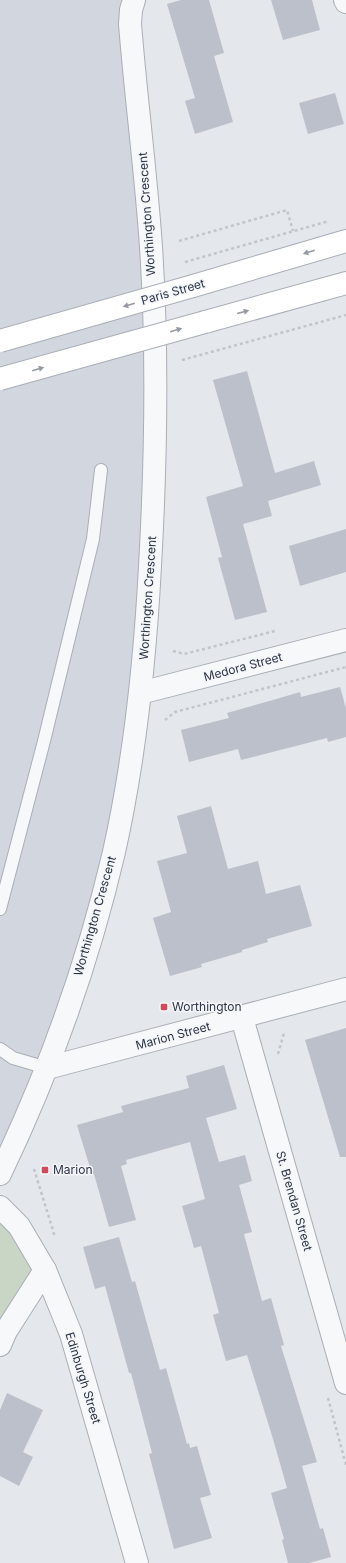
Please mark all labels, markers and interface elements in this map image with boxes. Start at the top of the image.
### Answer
street label: Worthington Crescent [135,151,158,277]
one-way arrow [302,249,314,255]
street label: Paris Street [139,275,207,308]
one-way arrow [122,302,134,308]
one-way arrow [236,308,249,314]
one-way arrow [171,327,183,333]
one-way arrow [32,366,44,372]
street label: Worthington Crescent [136,535,159,660]
street label: Medora Street [202,649,284,684]
street label: Worthington Crescent [70,854,119,978]
place label: Worthington [172,999,242,1014]
marker: Worthington [159,1002,169,1012]
street label: Marion Street [134,1018,212,1053]
street label: St. Brendan Street [273,1149,316,1253]
place label: Marion [53,1162,92,1177]
marker: Marion [40,1165,50,1175]
street label: Edinburgh Street [62,1330,105,1426]

